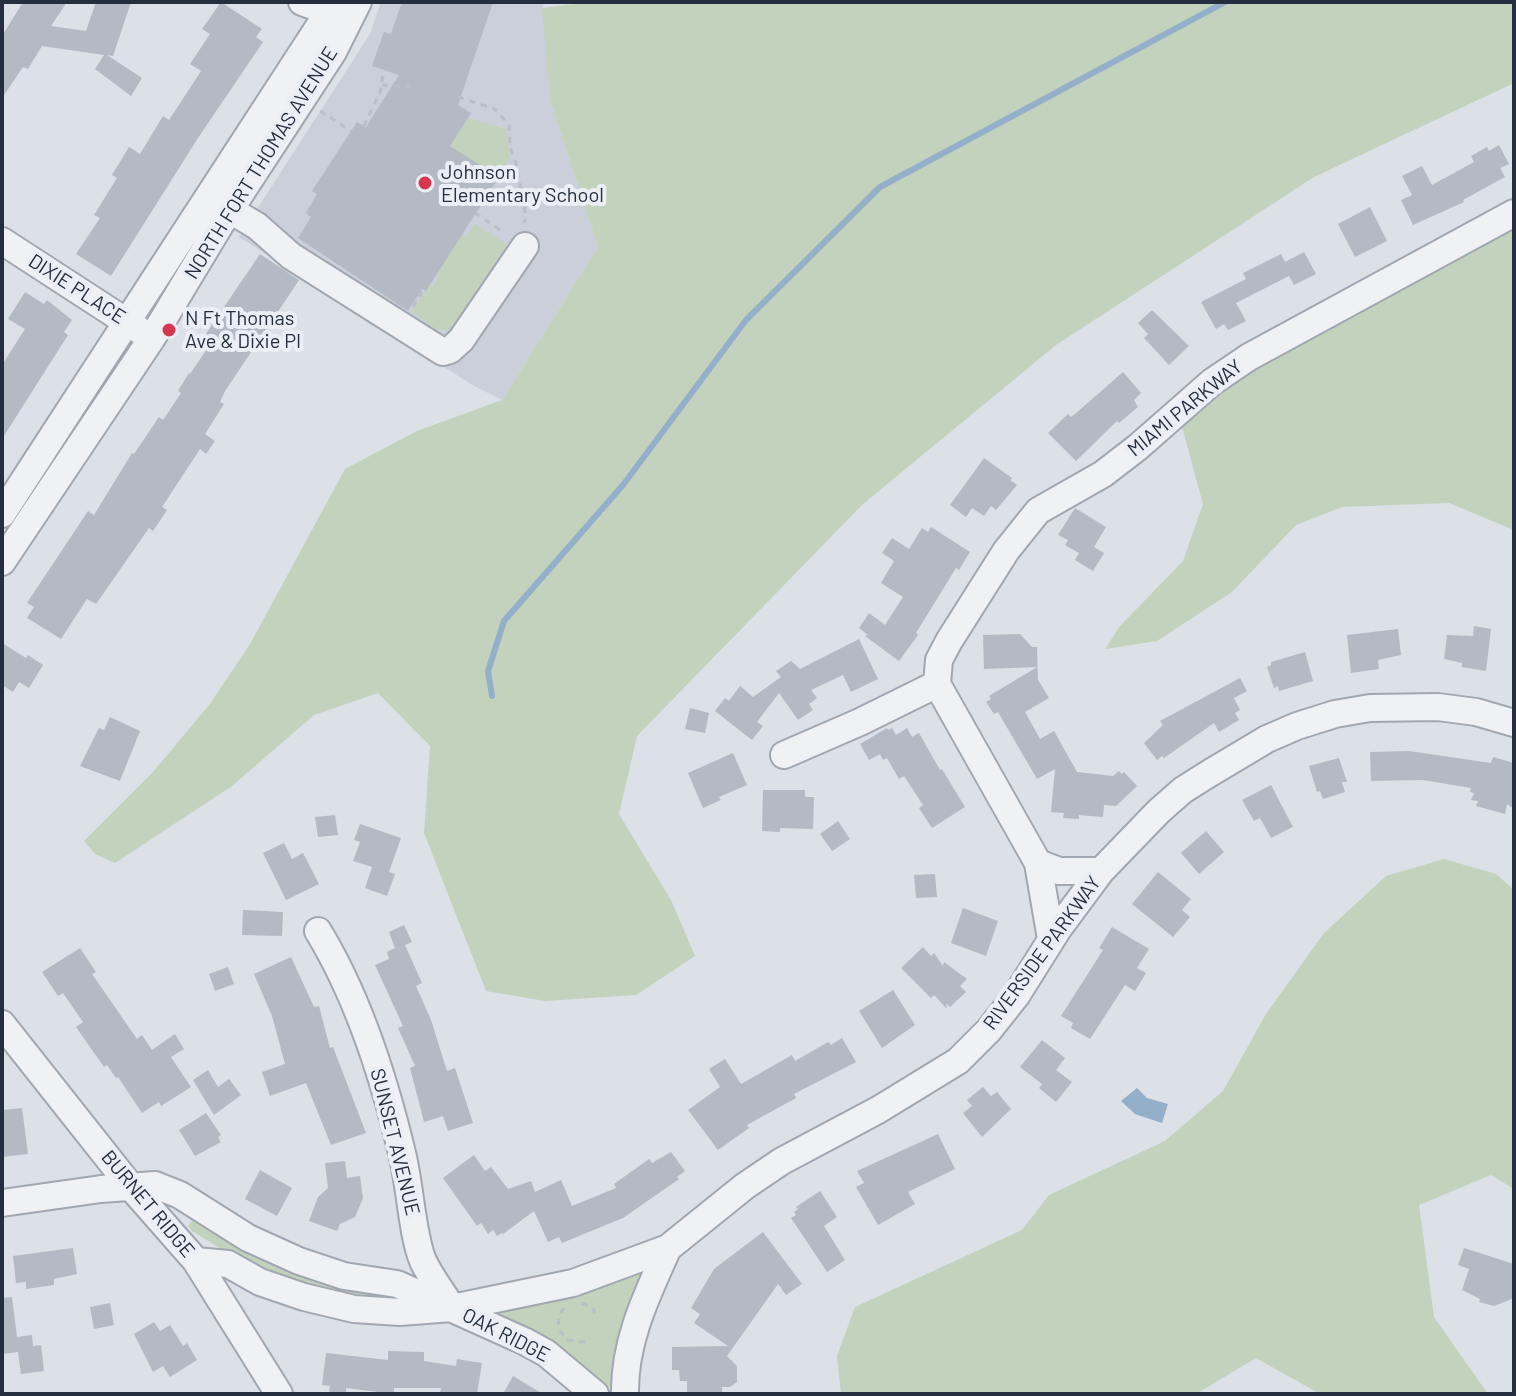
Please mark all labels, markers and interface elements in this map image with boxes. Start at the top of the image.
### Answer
street label: NORTH FORT THOMAS AVENUE [179,42,343,284]
place label: Johnson Elementary School [441,160,604,207]
marker: Johnson Elementary School [416,174,434,192]
street label: DIXIE PLACE [24,249,130,329]
place label: N Ft Thomas Ave & Dixie Pl [185,306,301,353]
marker: N Ft Thomas Ave & Dixie Pl [160,321,178,339]
street label: MIAMI PARKWAY [1123,354,1247,462]
street label: RIVERSIDE PARKWAY [978,871,1106,1035]
street label: SUNSET AVENUE [365,1066,425,1218]
street label: BURNET RIDGE [96,1146,200,1262]
street label: OAK RIDGE [458,1303,554,1367]

